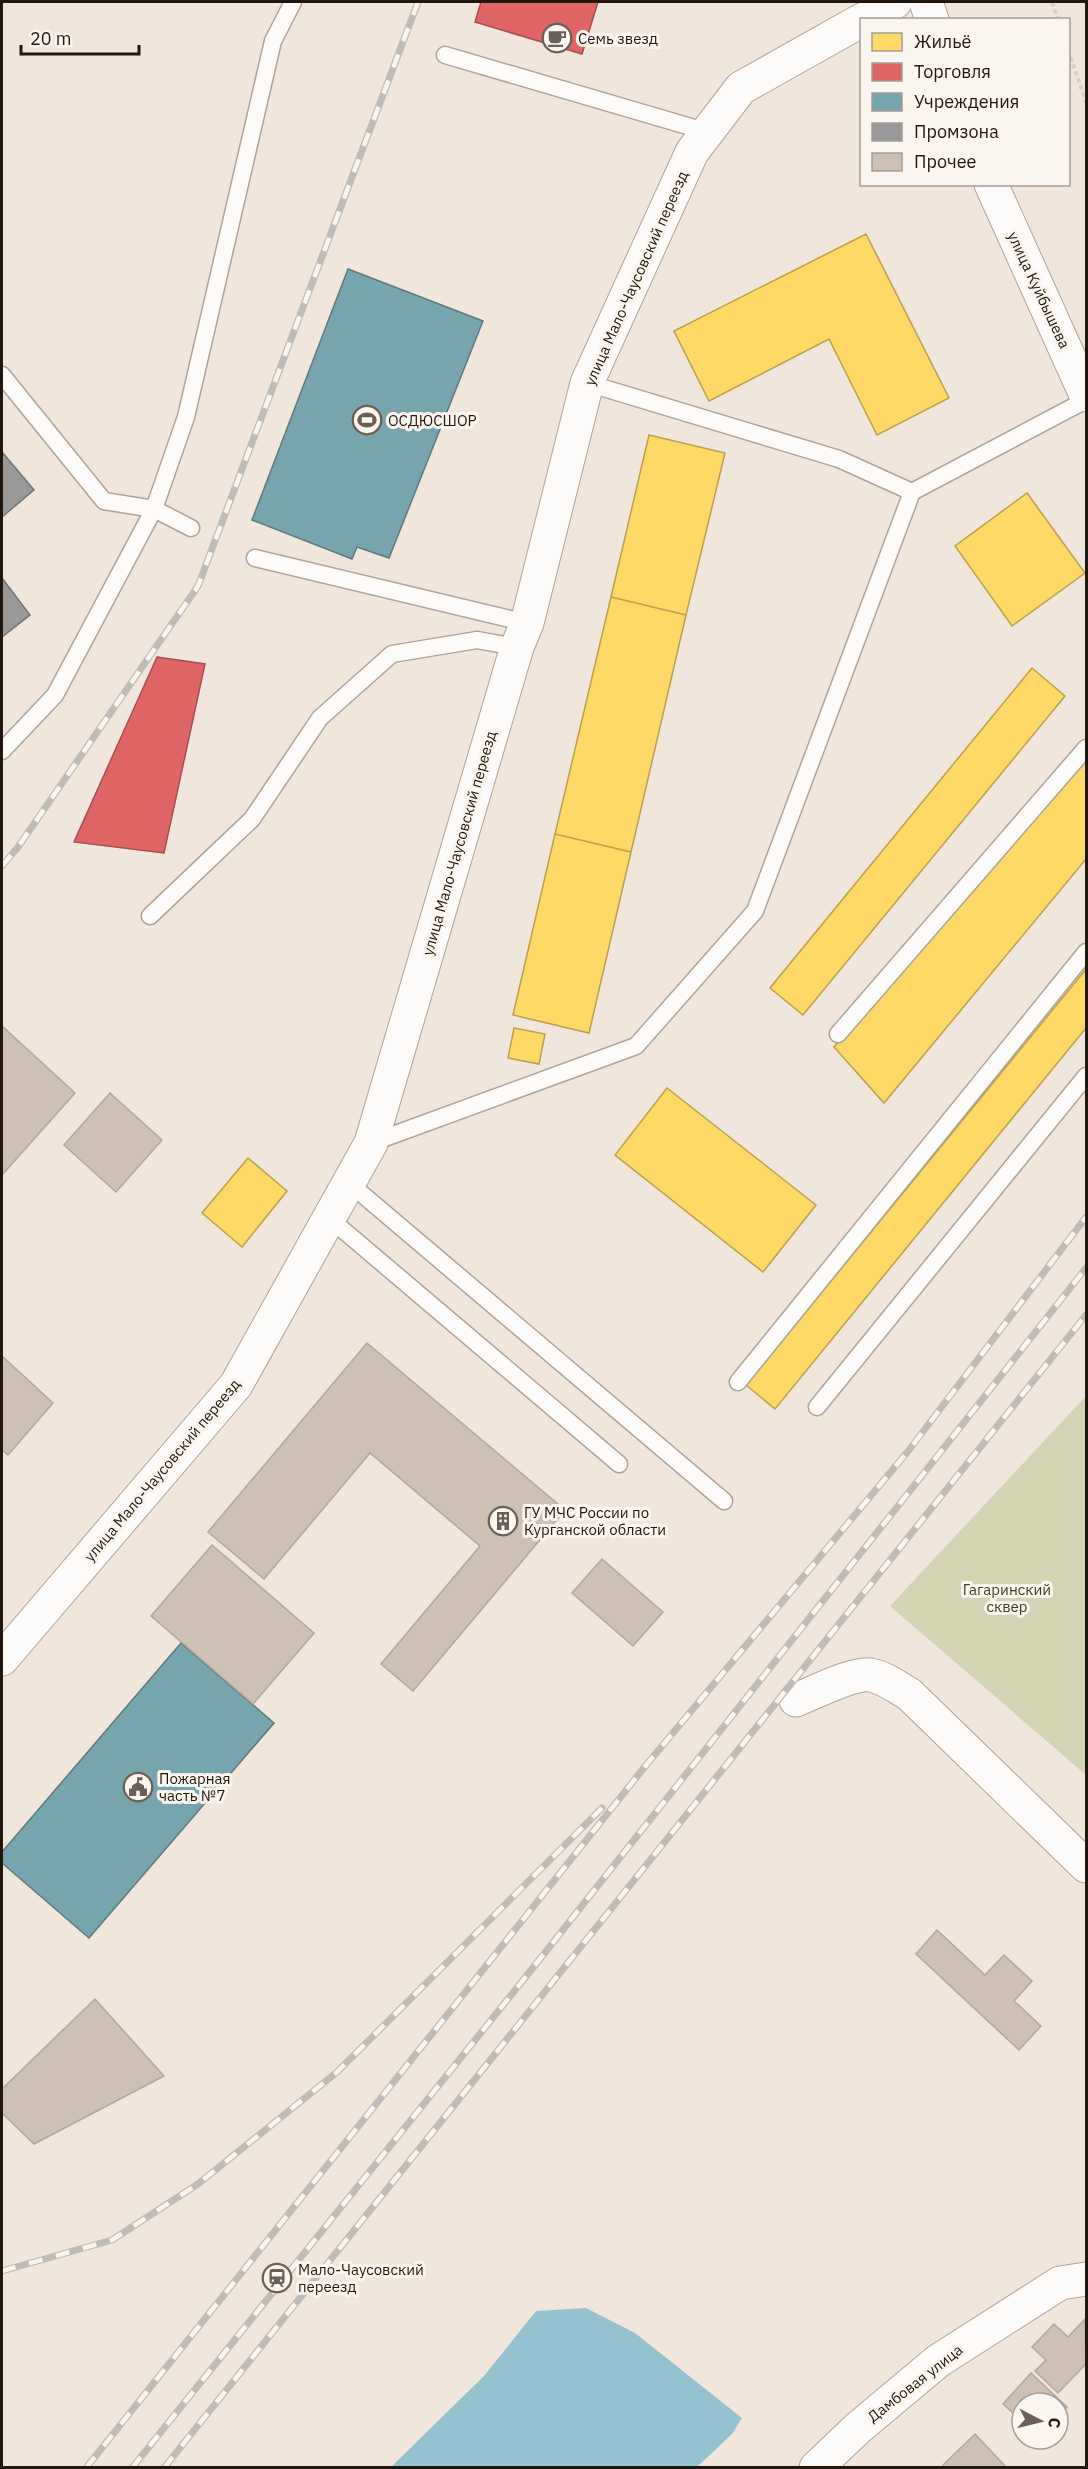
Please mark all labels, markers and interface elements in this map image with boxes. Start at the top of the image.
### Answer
scale bar [21,18,140,56]
legend [860,18,1070,186]
cafe icon: Семь звезд [541,22,573,54]
text: 20 m [30,27,72,50]
place label: Семь звезд [578,29,658,48]
text: Жильё [914,30,972,53]
text: Торговля [914,60,991,83]
text: Учреждения [914,90,1019,113]
text: Промзона [914,120,999,143]
text: Прочее [914,150,977,173]
street label: улица Мало-Чаусовский переезд [580,168,692,388]
street label: улица Куйбышева [1004,229,1074,351]
sports icon: ОСДЮСШОР [351,404,383,436]
place label: ОСДЮСШОР [388,411,477,430]
street label: улица Мало-Чаусовский переезд [418,728,500,958]
street label: улица Мало-Чаусовский переезд [80,1375,244,1565]
place label: ГУ МЧС России по Курганской области [524,1503,666,1539]
building icon: ГУ МЧС России по Курганской области [487,1505,519,1537]
park label: Гагаринский сквер [963,1580,1051,1616]
place label: Пожарная часть №7 [159,1769,231,1805]
public building icon: Пожарная часть №7 [122,1771,154,1803]
place label: Мало-Чаусовский переезд [298,2260,424,2296]
station icon: Мало-Чаусовский переезд [261,2262,293,2294]
street label: Дамбовая улица [864,2340,966,2426]
north arrow [1010,2391,1070,2451]
text: С [1044,2416,1065,2429]

